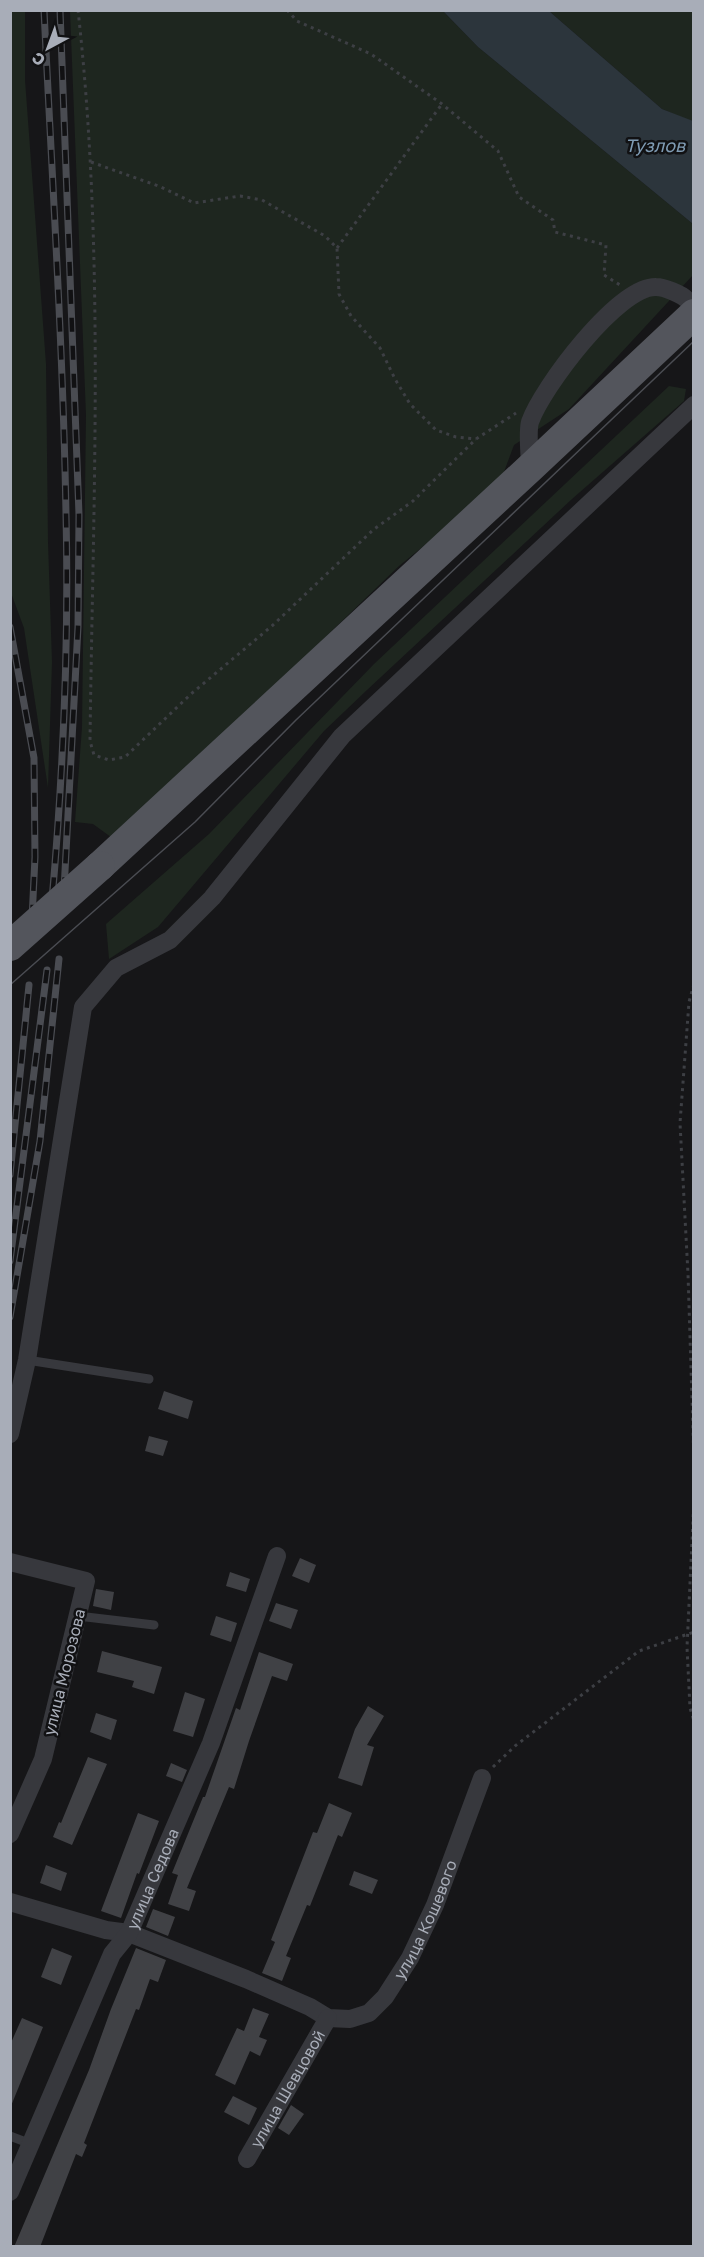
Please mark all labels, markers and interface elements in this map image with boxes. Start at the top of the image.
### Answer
north arrow [18,18,78,78]
text: С [27,48,49,71]
water label: Тузлов [625,134,686,156]
street label: улица Морозова [39,1607,89,1737]
street label: улица Седова [122,1825,183,1932]
street label: улица Кошевого [389,1857,461,1983]
street label: улица Шевцовой [246,2026,329,2151]

